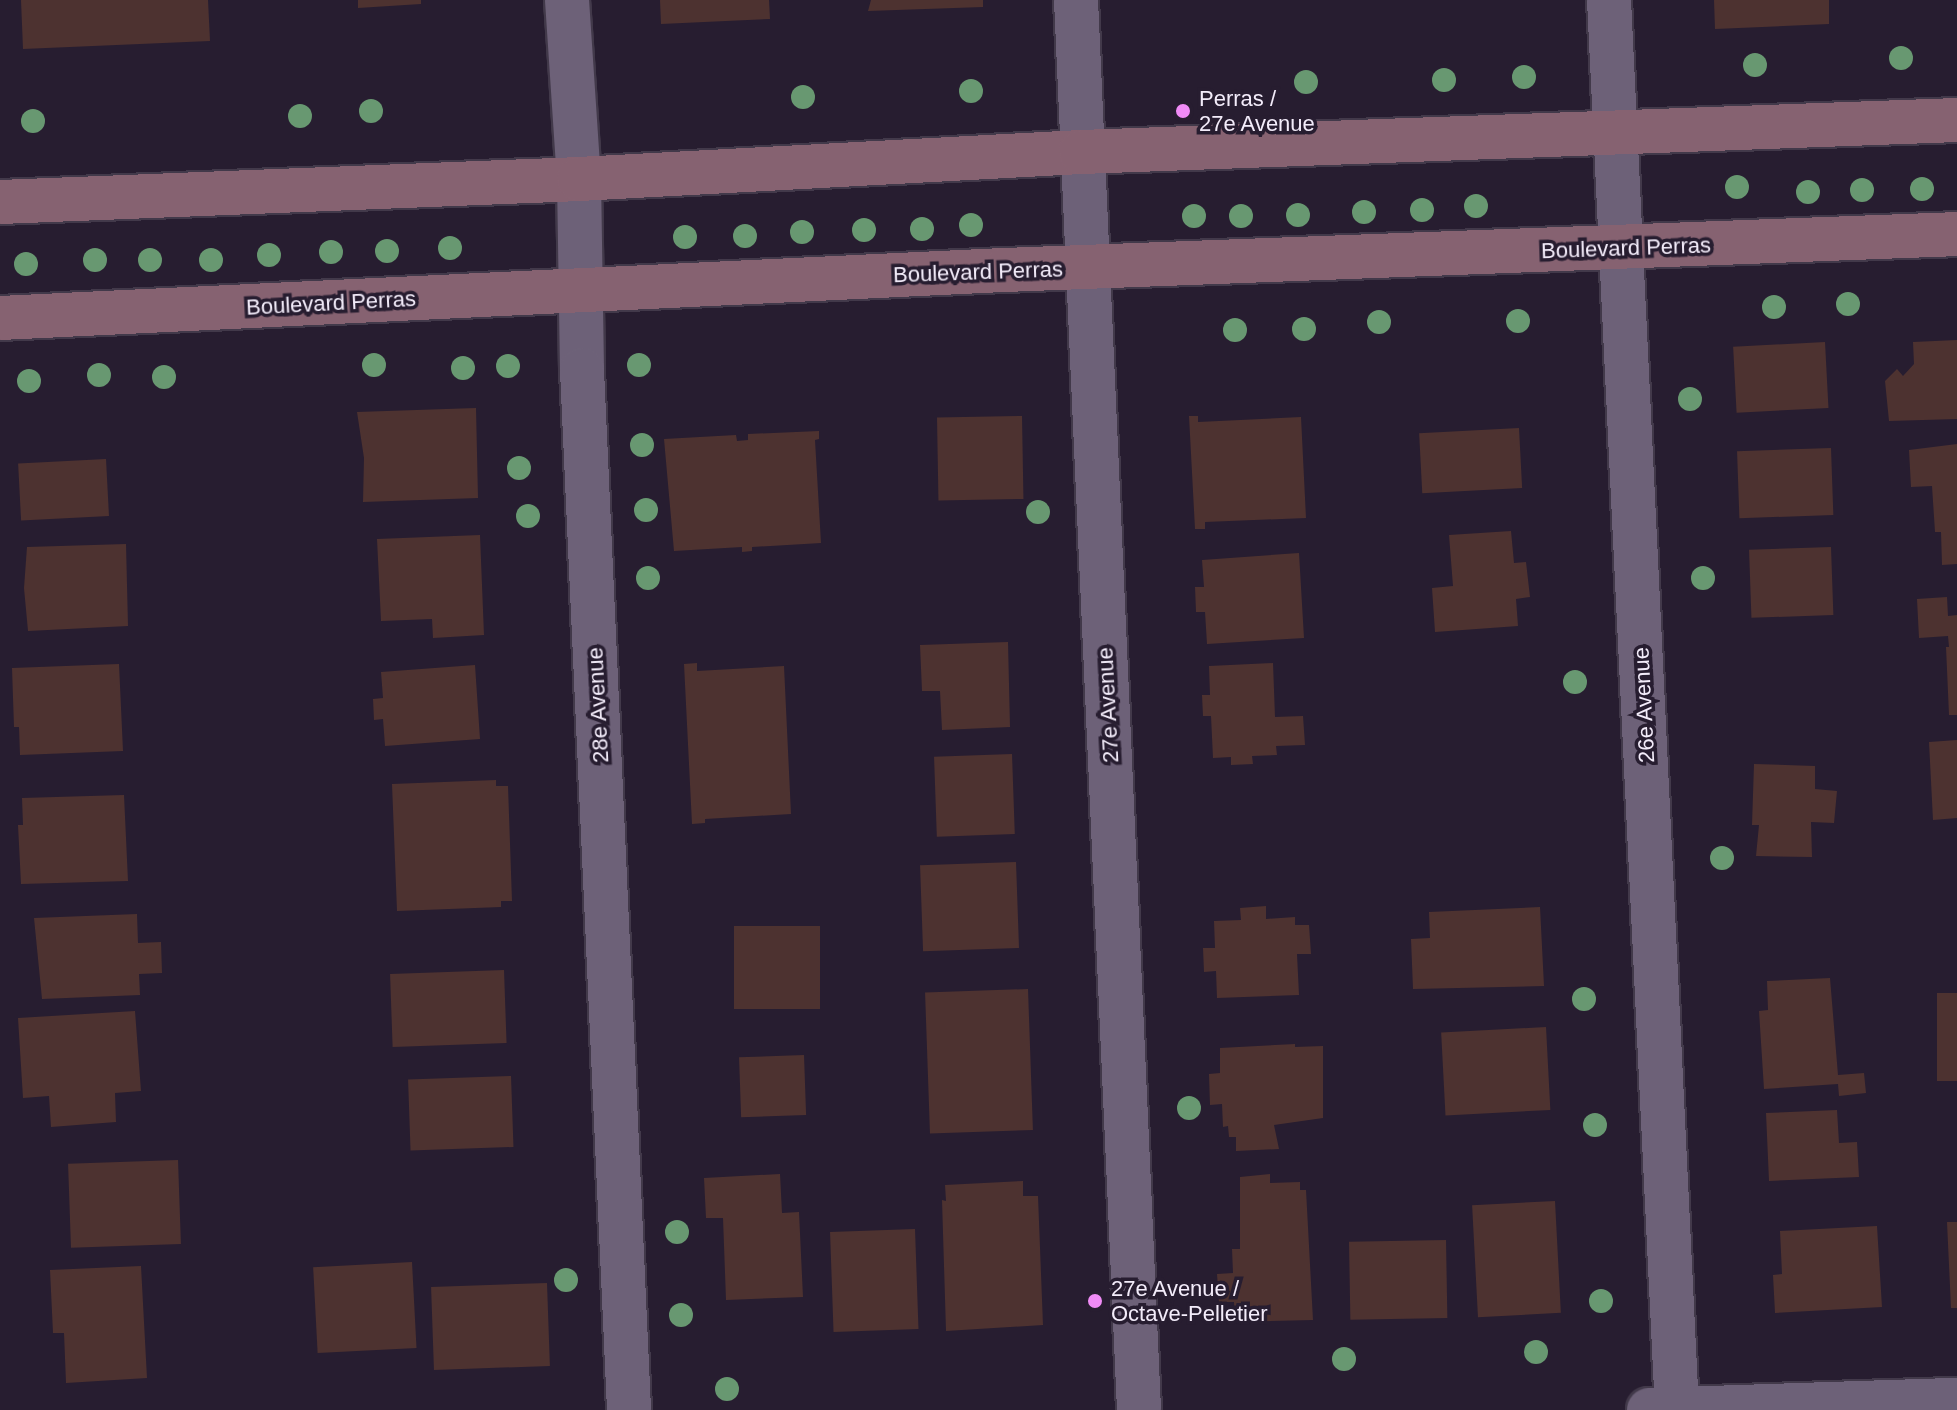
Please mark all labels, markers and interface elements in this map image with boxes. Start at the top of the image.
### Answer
place label: Perras / 27e Avenue [1199,85,1316,136]
marker: Perras / 27e Avenue [1174,102,1192,120]
street label: Boulevard Perras [1541,232,1711,264]
street label: Boulevard Perras [893,256,1063,288]
street label: Boulevard Perras [245,285,417,321]
street label: 28e Avenue [582,646,614,764]
street label: 27e Avenue [1092,646,1124,764]
street label: 26e Avenue [1628,646,1660,764]
place label: 27e Avenue / Octave-Pelletier [1111,1275,1268,1326]
marker: 27e Avenue / Octave-Pelletier [1086,1292,1104,1310]

